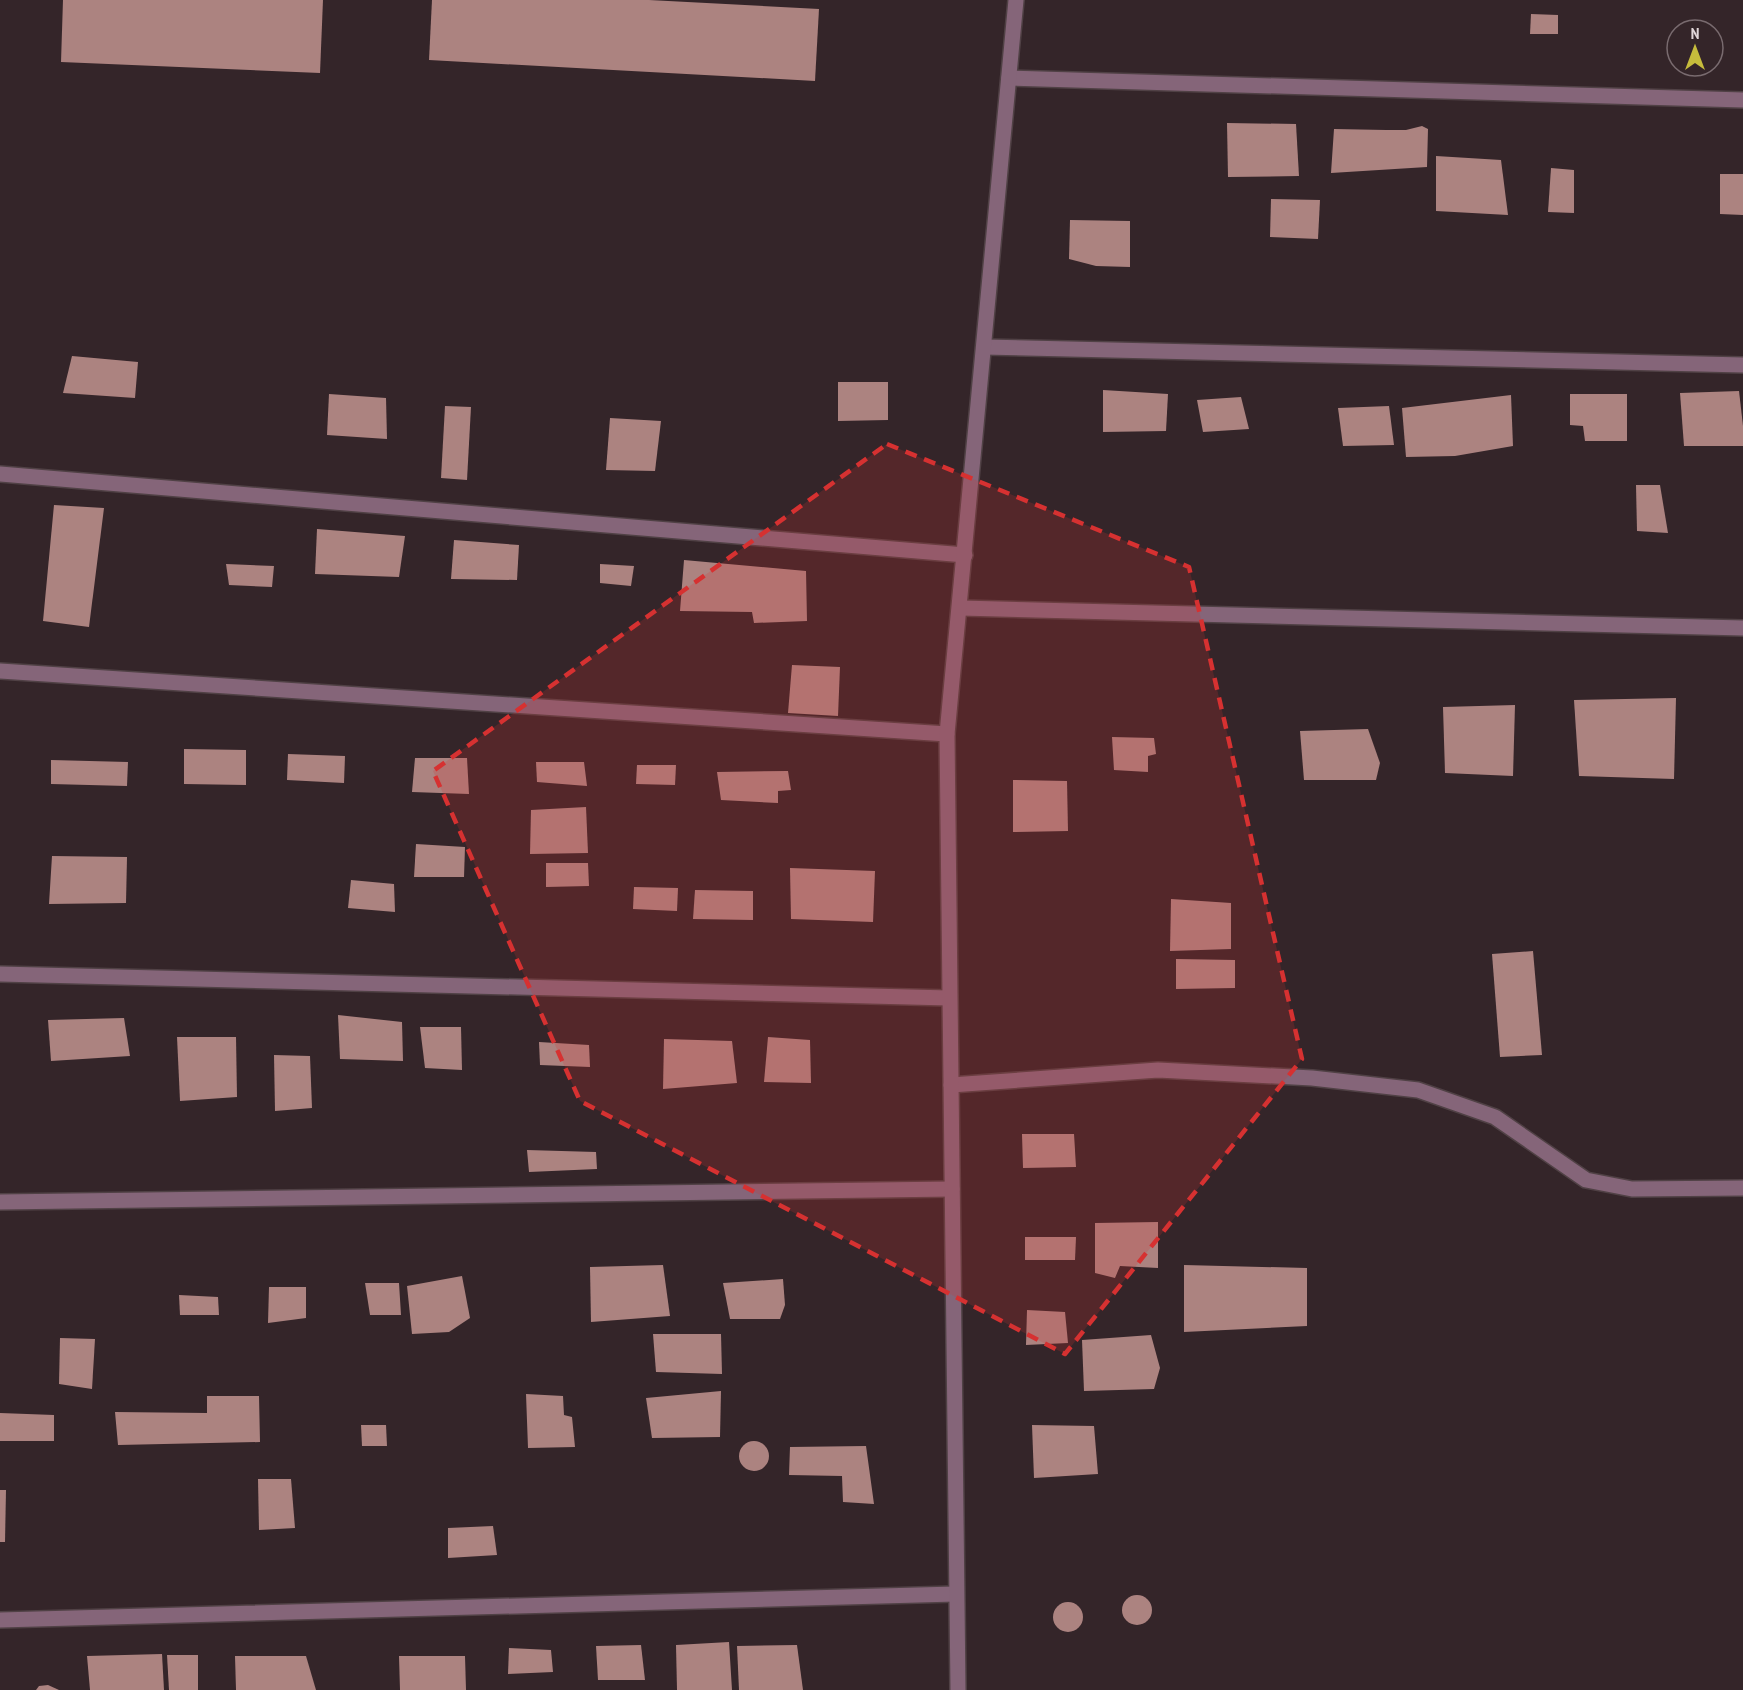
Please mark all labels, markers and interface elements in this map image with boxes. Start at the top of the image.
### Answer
north arrow [1665,18,1725,78]
text: N [1691,23,1699,43]

